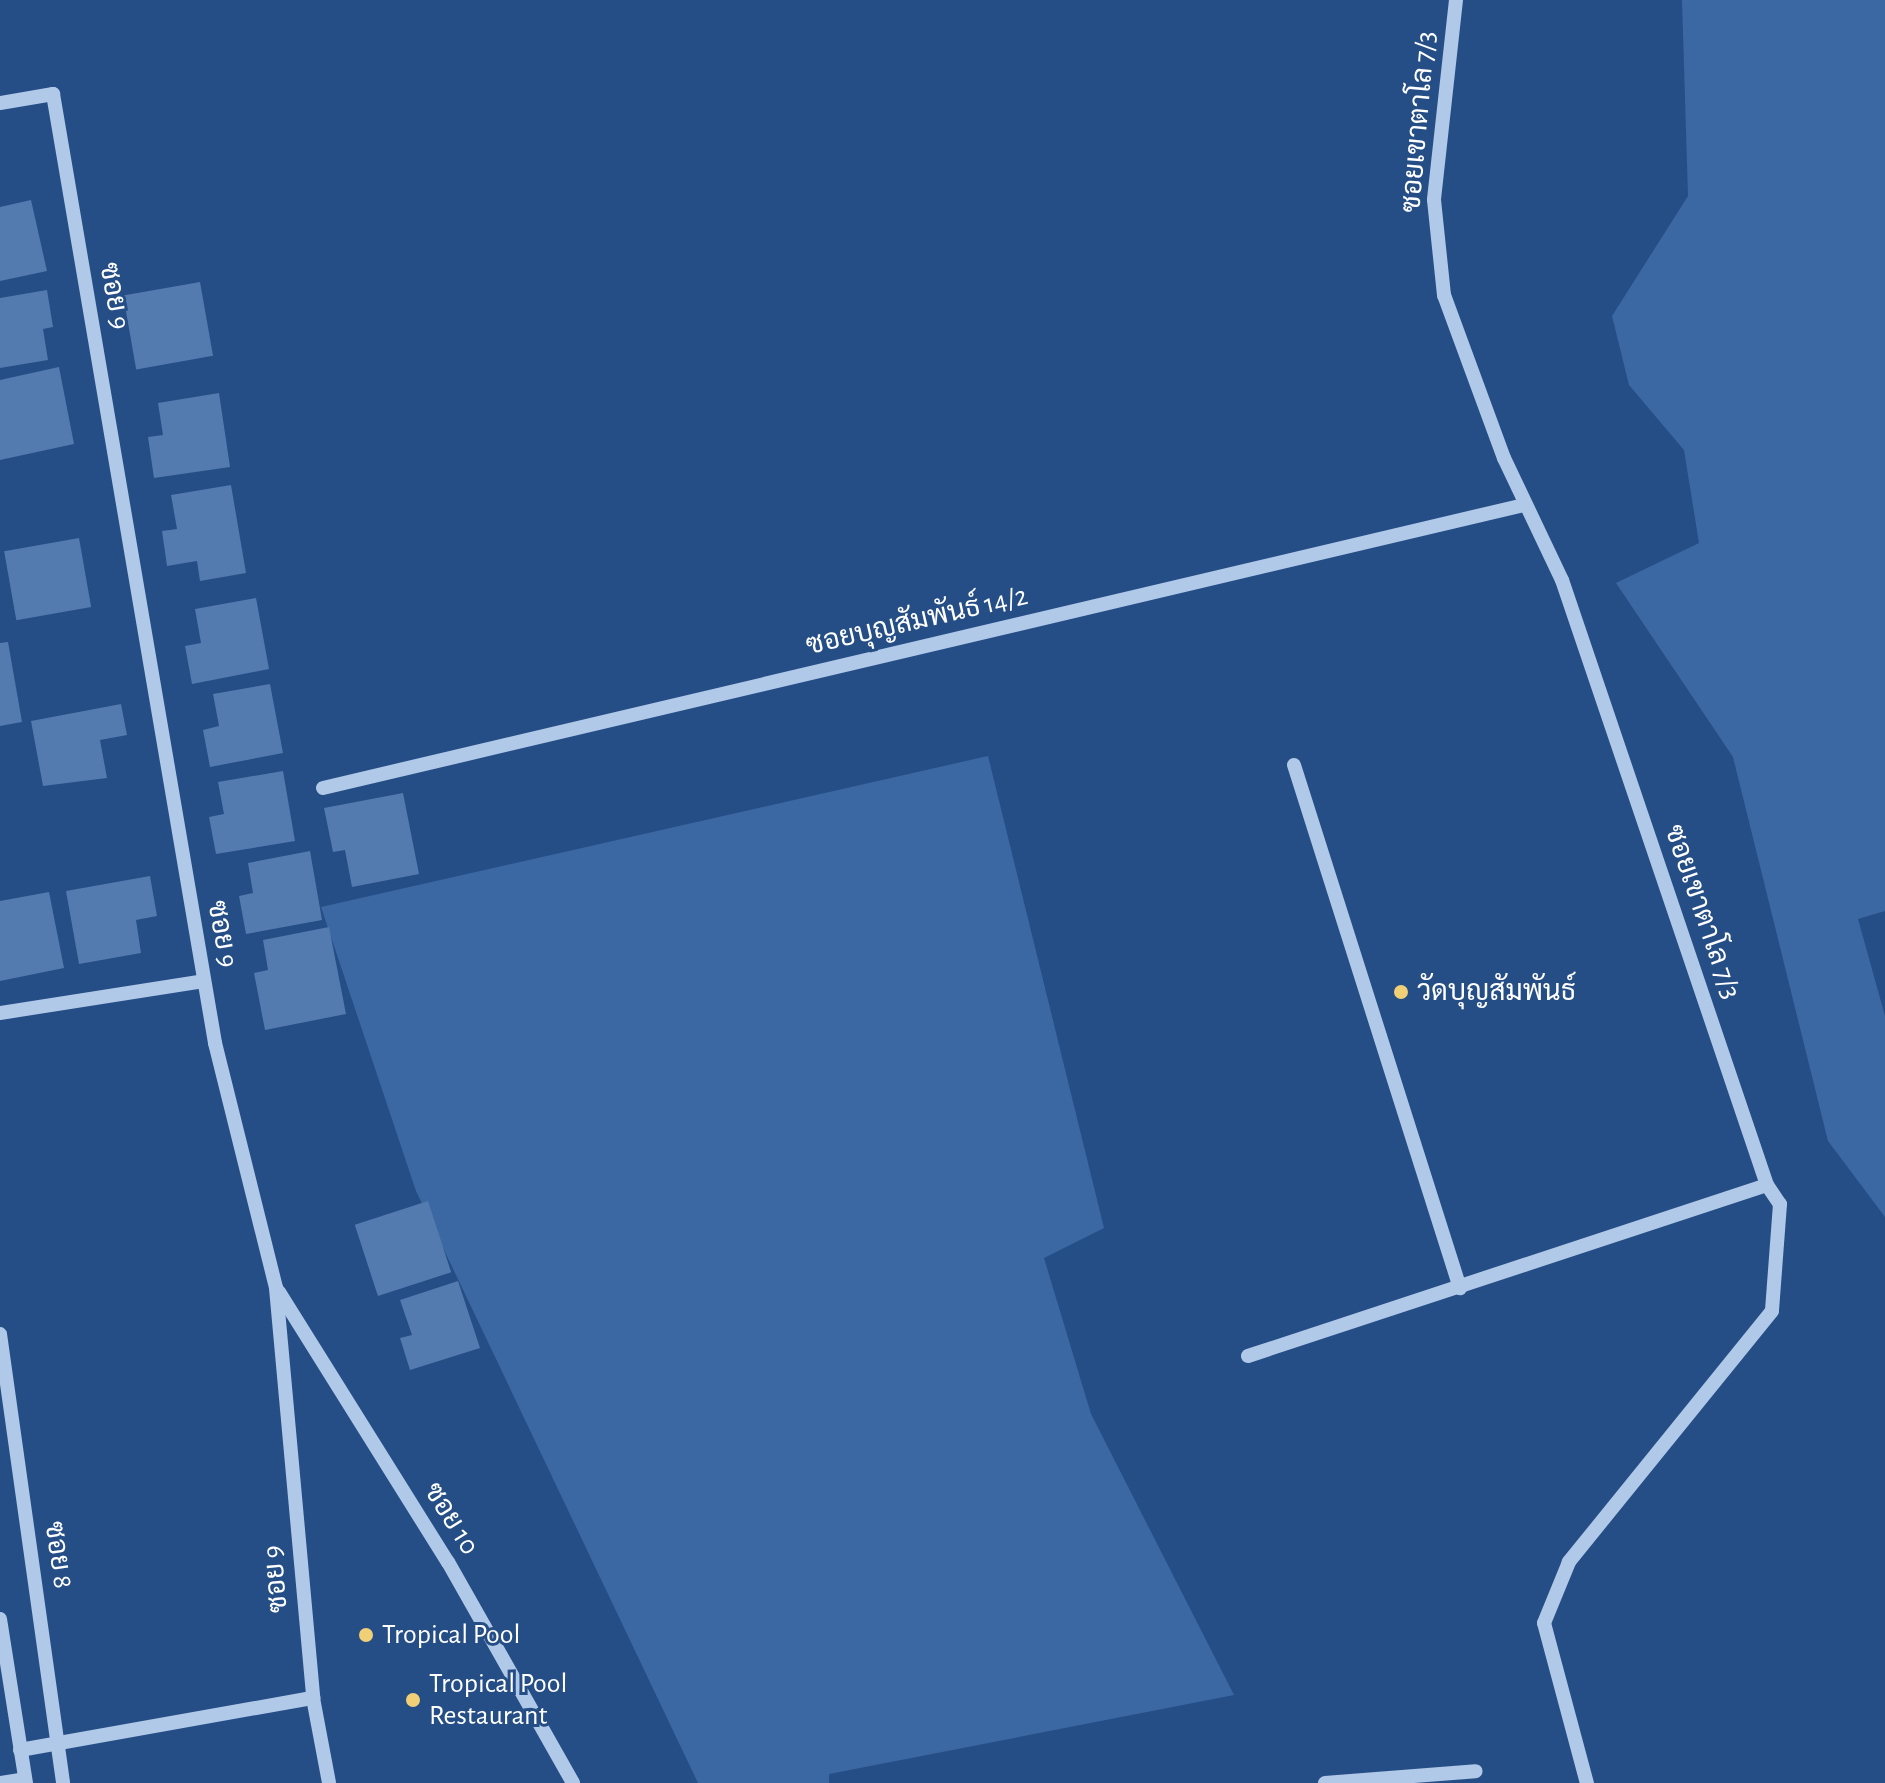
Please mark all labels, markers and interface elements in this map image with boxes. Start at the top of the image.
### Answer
street label: ซอยเขาตาโล 7/3 [1394,30,1444,214]
street label: ซอย 9 [92,260,136,332]
street label: ซอยบุญสัมพันธ์ 14/2 [803,579,1031,663]
street label: ซอยเขาตาโล 7/3 [1657,821,1747,1003]
street label: ซอย 9 [200,898,244,970]
place label: วัดบุญสัมพันธ์ [1417,975,1576,1009]
marker: วัดบุญสัมพันธ์ [1392,983,1410,1001]
street label: ซอย 10 [416,1477,486,1561]
street label: ซอย 8 [37,1519,79,1591]
street label: ซอย 9 [256,1544,296,1614]
place label: Tropical Pool [382,1618,520,1652]
marker: Tropical Pool [357,1626,375,1644]
place label: Tropical Pool Restaurant [429,1667,567,1733]
marker: Tropical Pool Restaurant [404,1691,422,1709]

